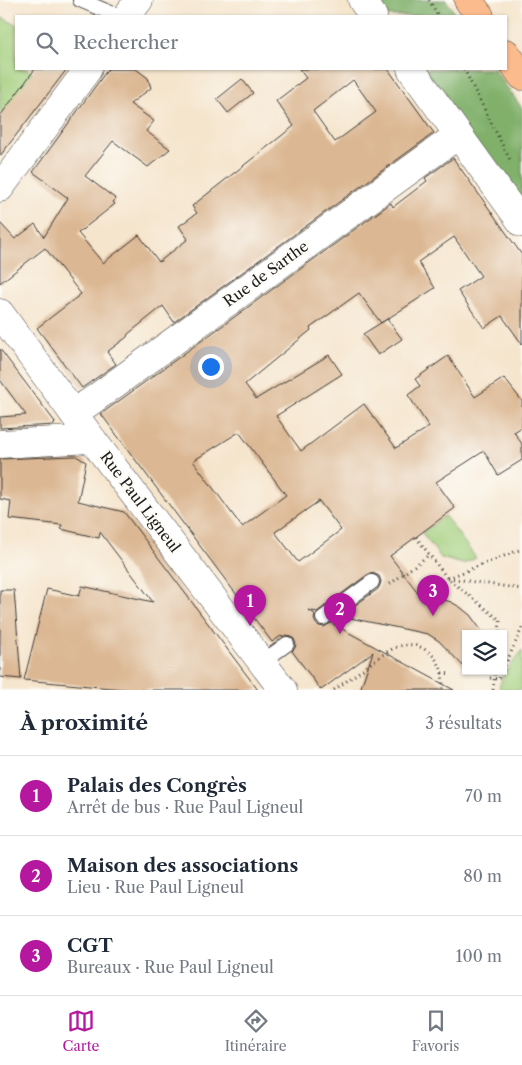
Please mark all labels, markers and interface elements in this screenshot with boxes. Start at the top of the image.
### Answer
search box [15,15,507,70]
icon: search [33,29,61,57]
text: Rechercher [73,31,178,54]
street label: Rue de Sarthe [220,236,312,311]
your location [198,354,224,380]
street label: Rue Paul Ligneul [96,447,185,556]
pin: 3 [417,575,449,616]
pin: 1 [234,585,266,626]
pin: 2 [324,593,356,634]
map controls [462,630,507,675]
button: layers [462,630,507,675]
text: À proximité [20,710,148,735]
text: 3 résultats [425,713,502,733]
text: Palais des Congrès [67,774,247,797]
text: 1 [32,786,40,806]
text: 70 m [465,786,502,806]
text: Arrêt de bus · Rue Paul Ligneul [67,797,303,817]
text: Maison des associations [67,854,298,877]
text: 2 [31,866,41,886]
text: 80 m [463,866,502,886]
text: Lieu · Rue Paul Ligneul [67,877,244,897]
text: CGT [67,934,113,957]
text: 3 [31,946,41,966]
text: 100 m [456,946,502,966]
text: Bureaux · Rue Paul Ligneul [67,957,274,977]
tab: Carte [63,1007,99,1055]
tab: Itinéraire [225,1007,287,1055]
tab: Favoris [412,1007,459,1055]

